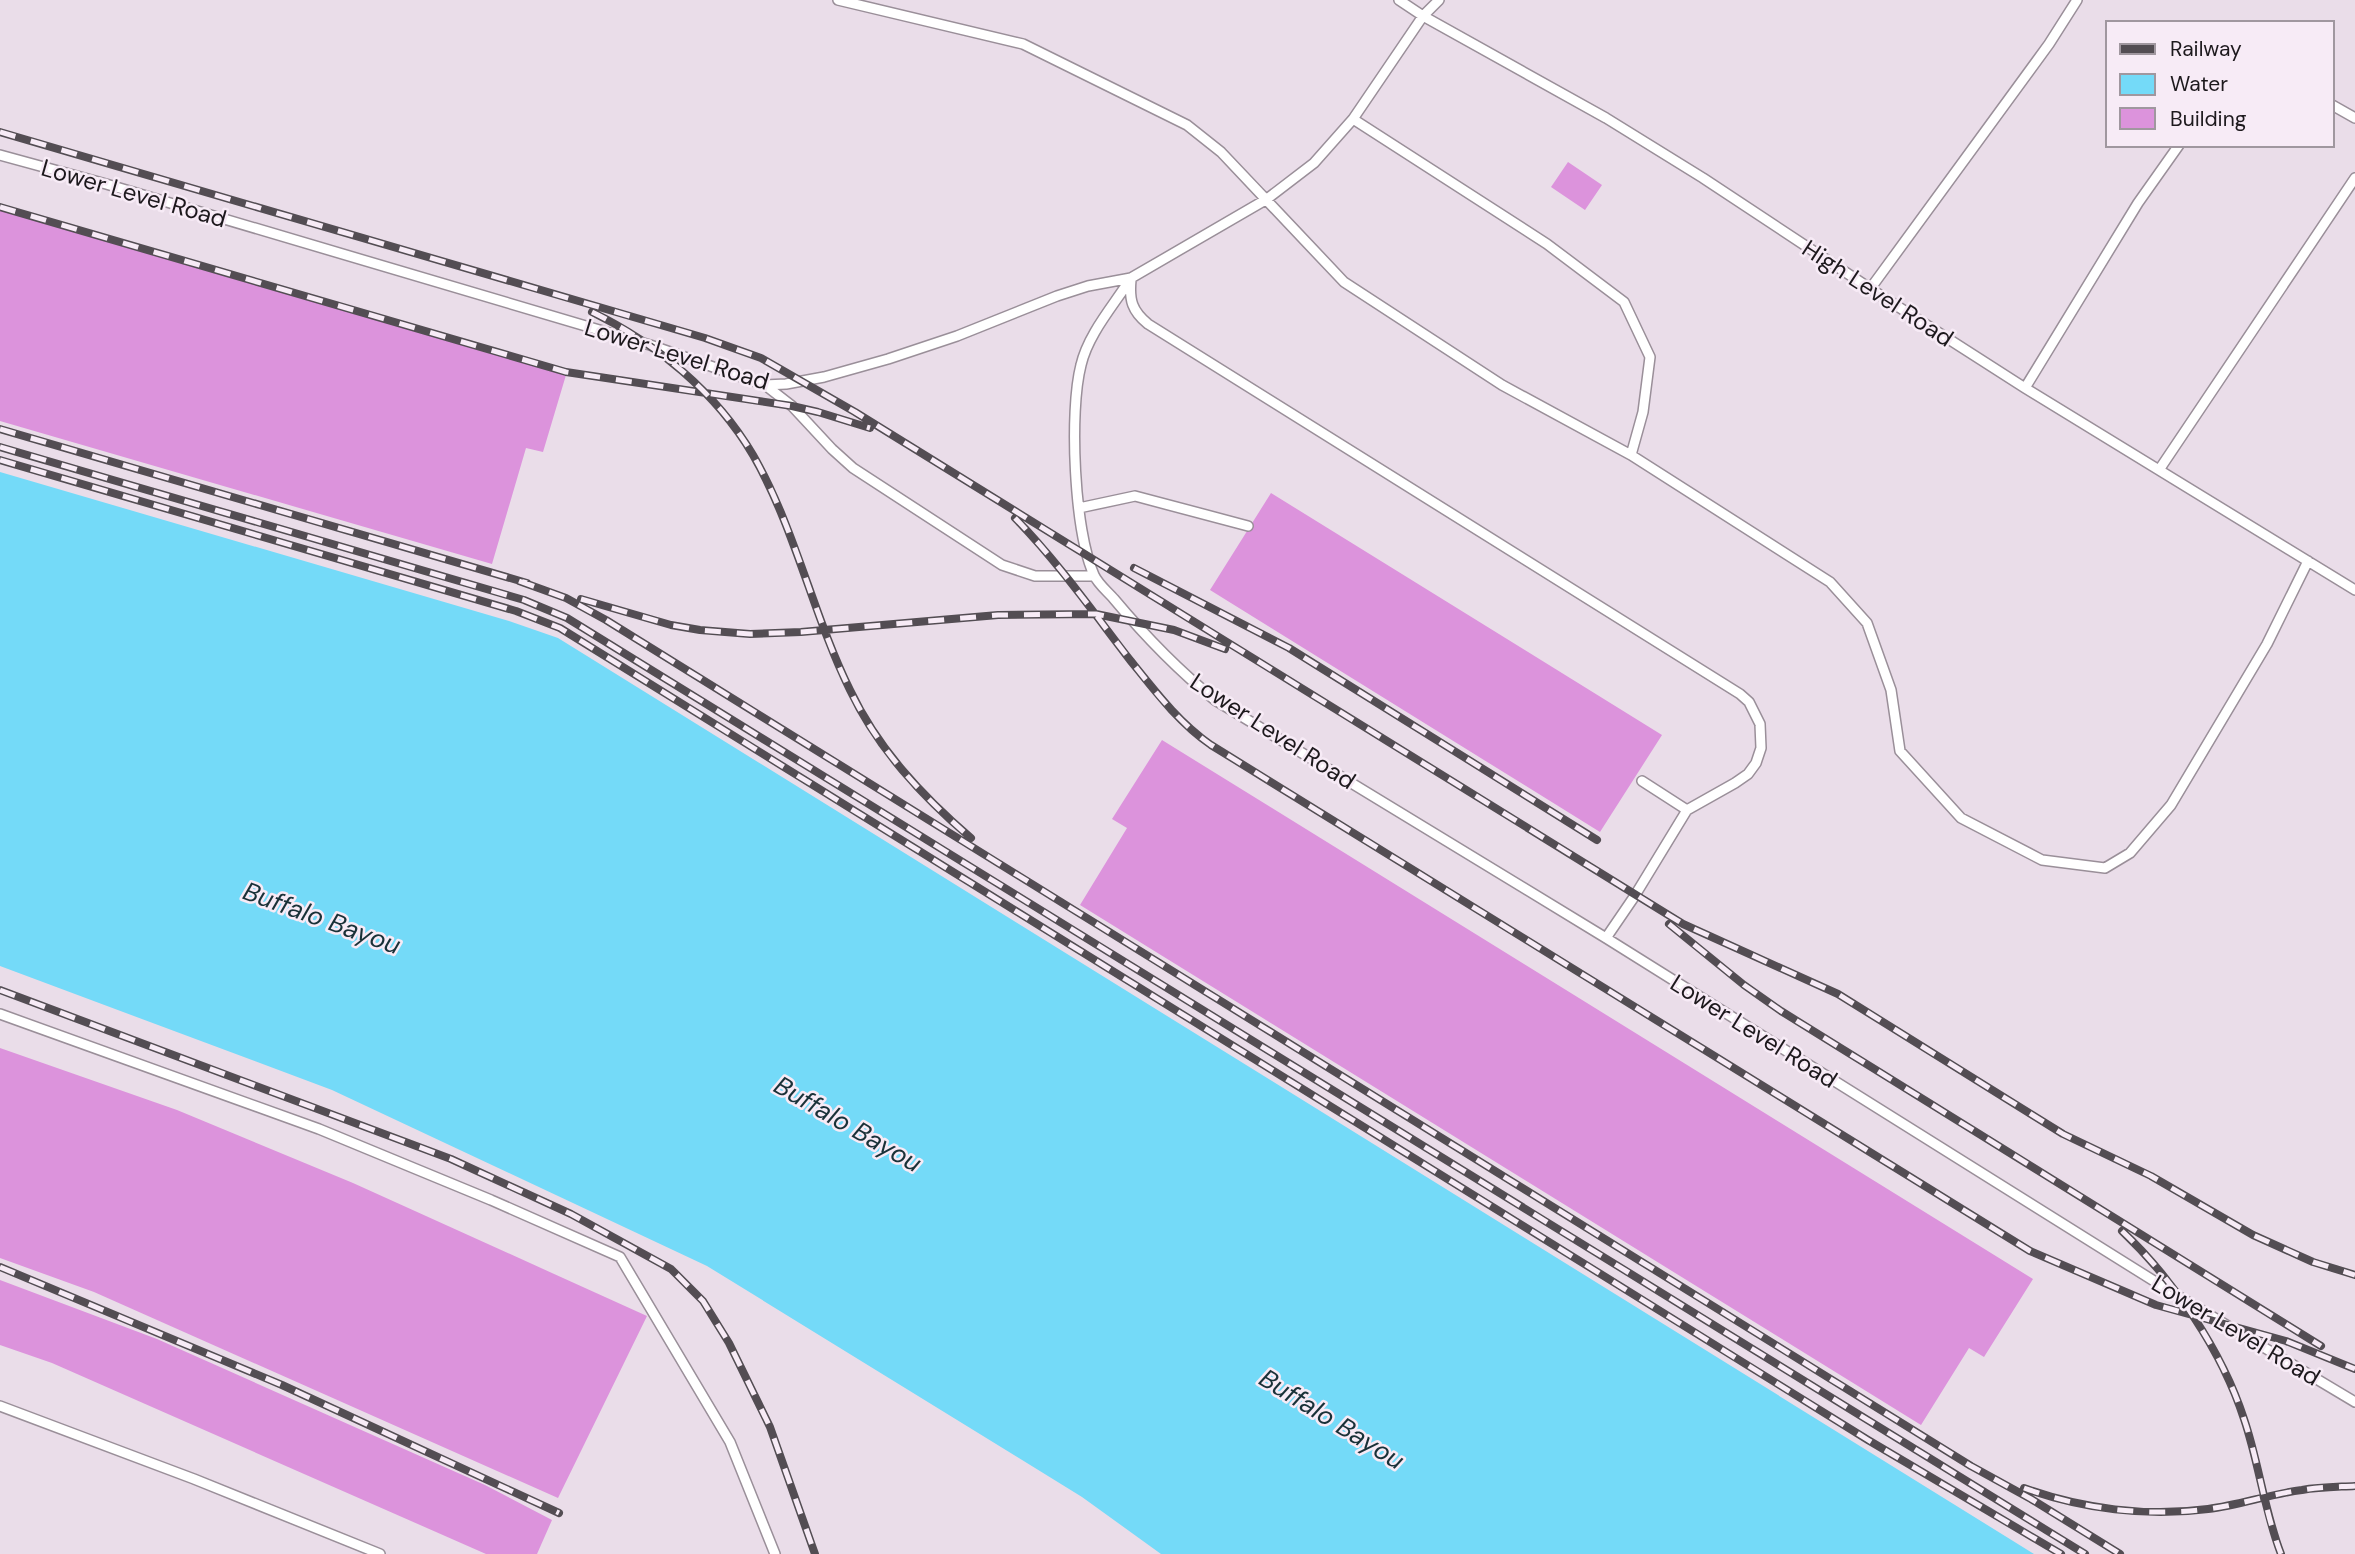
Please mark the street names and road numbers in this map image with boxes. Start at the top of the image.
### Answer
street label: Lower Level Road [38,152,230,234]
street label: High Level Road [1796,233,1960,353]
street label: Lower Level Road [581,311,773,397]
street label: Lower Level Road [1184,666,1362,796]
street label: Lower Level Road [1665,967,1843,1095]
street label: Lower Level Road [2146,1267,2326,1393]

